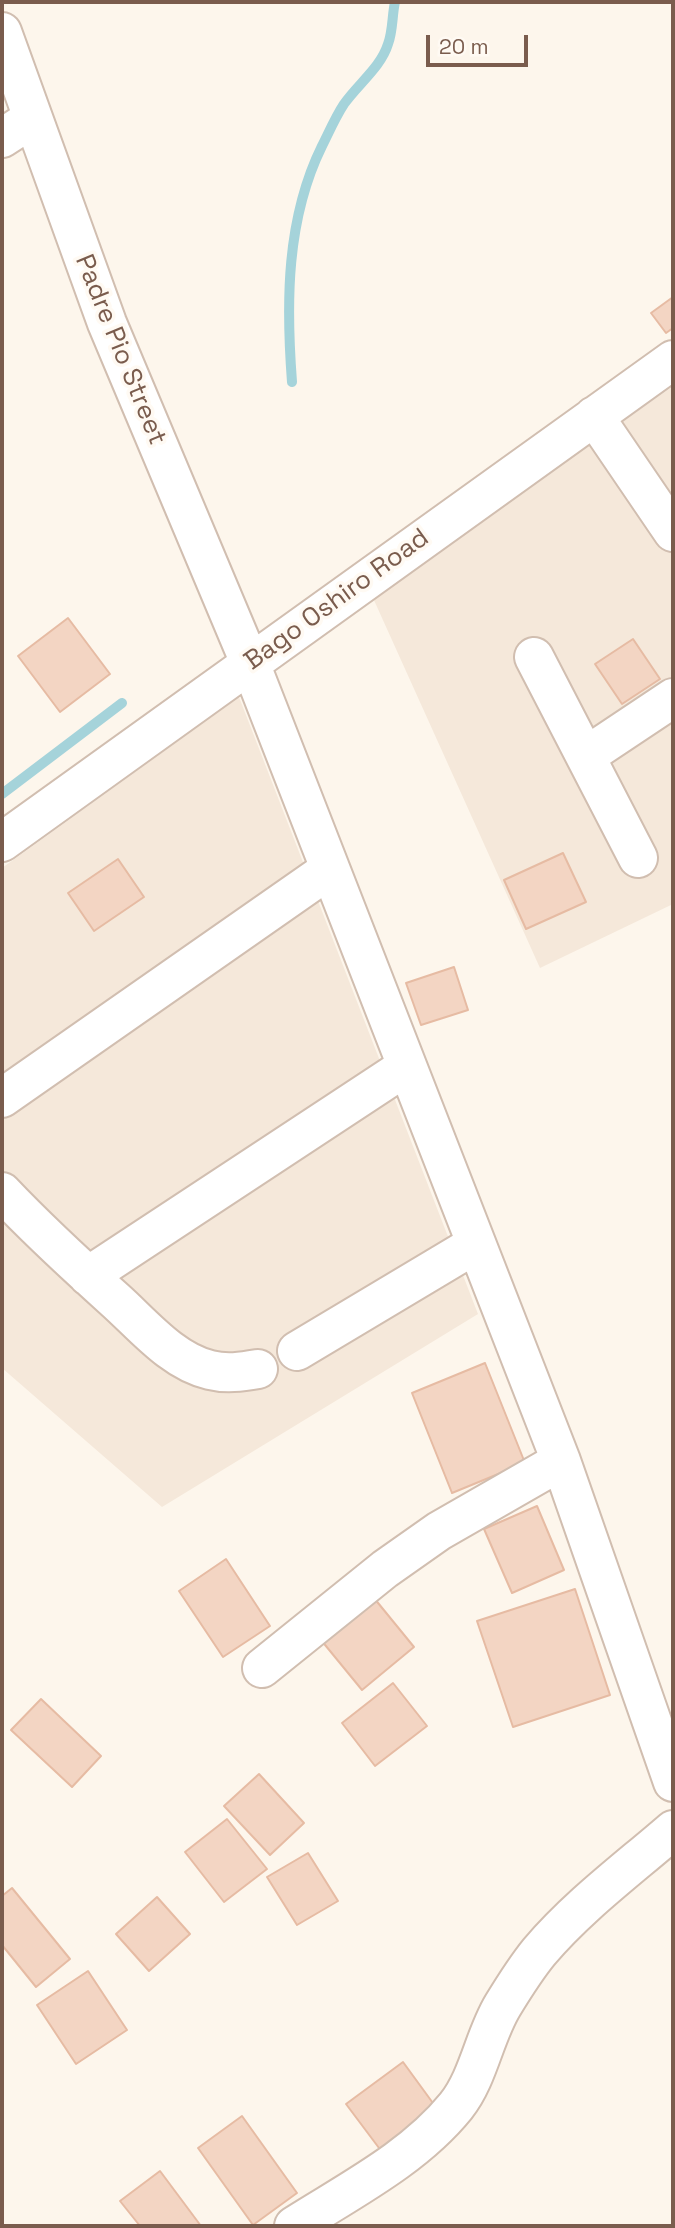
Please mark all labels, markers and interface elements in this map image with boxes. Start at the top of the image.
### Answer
scale bar [430,21,532,65]
text: 20 m [439,33,489,60]
street label: Padre Pio Street [68,250,172,450]
street label: Bago Oshiro Road [239,523,435,677]

